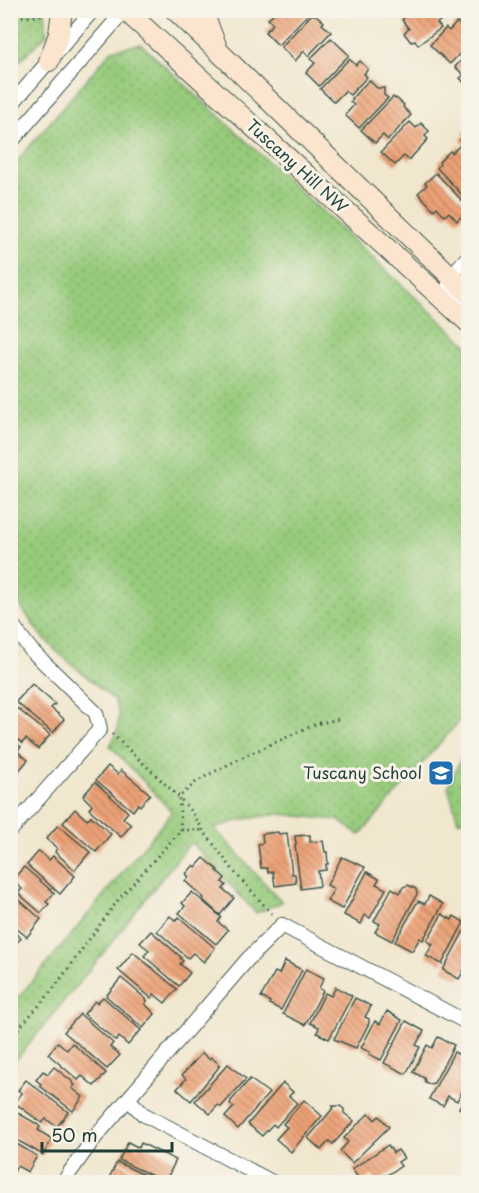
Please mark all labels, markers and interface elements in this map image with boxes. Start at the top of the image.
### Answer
street label: Tuscany Hill NW [241,113,354,218]
school or university icon: Tuscany School [426,758,456,788]
place label: Tuscany School [303,760,422,784]
scale bar [42,1115,172,1153]
text: 50 m [51,1121,98,1148]

